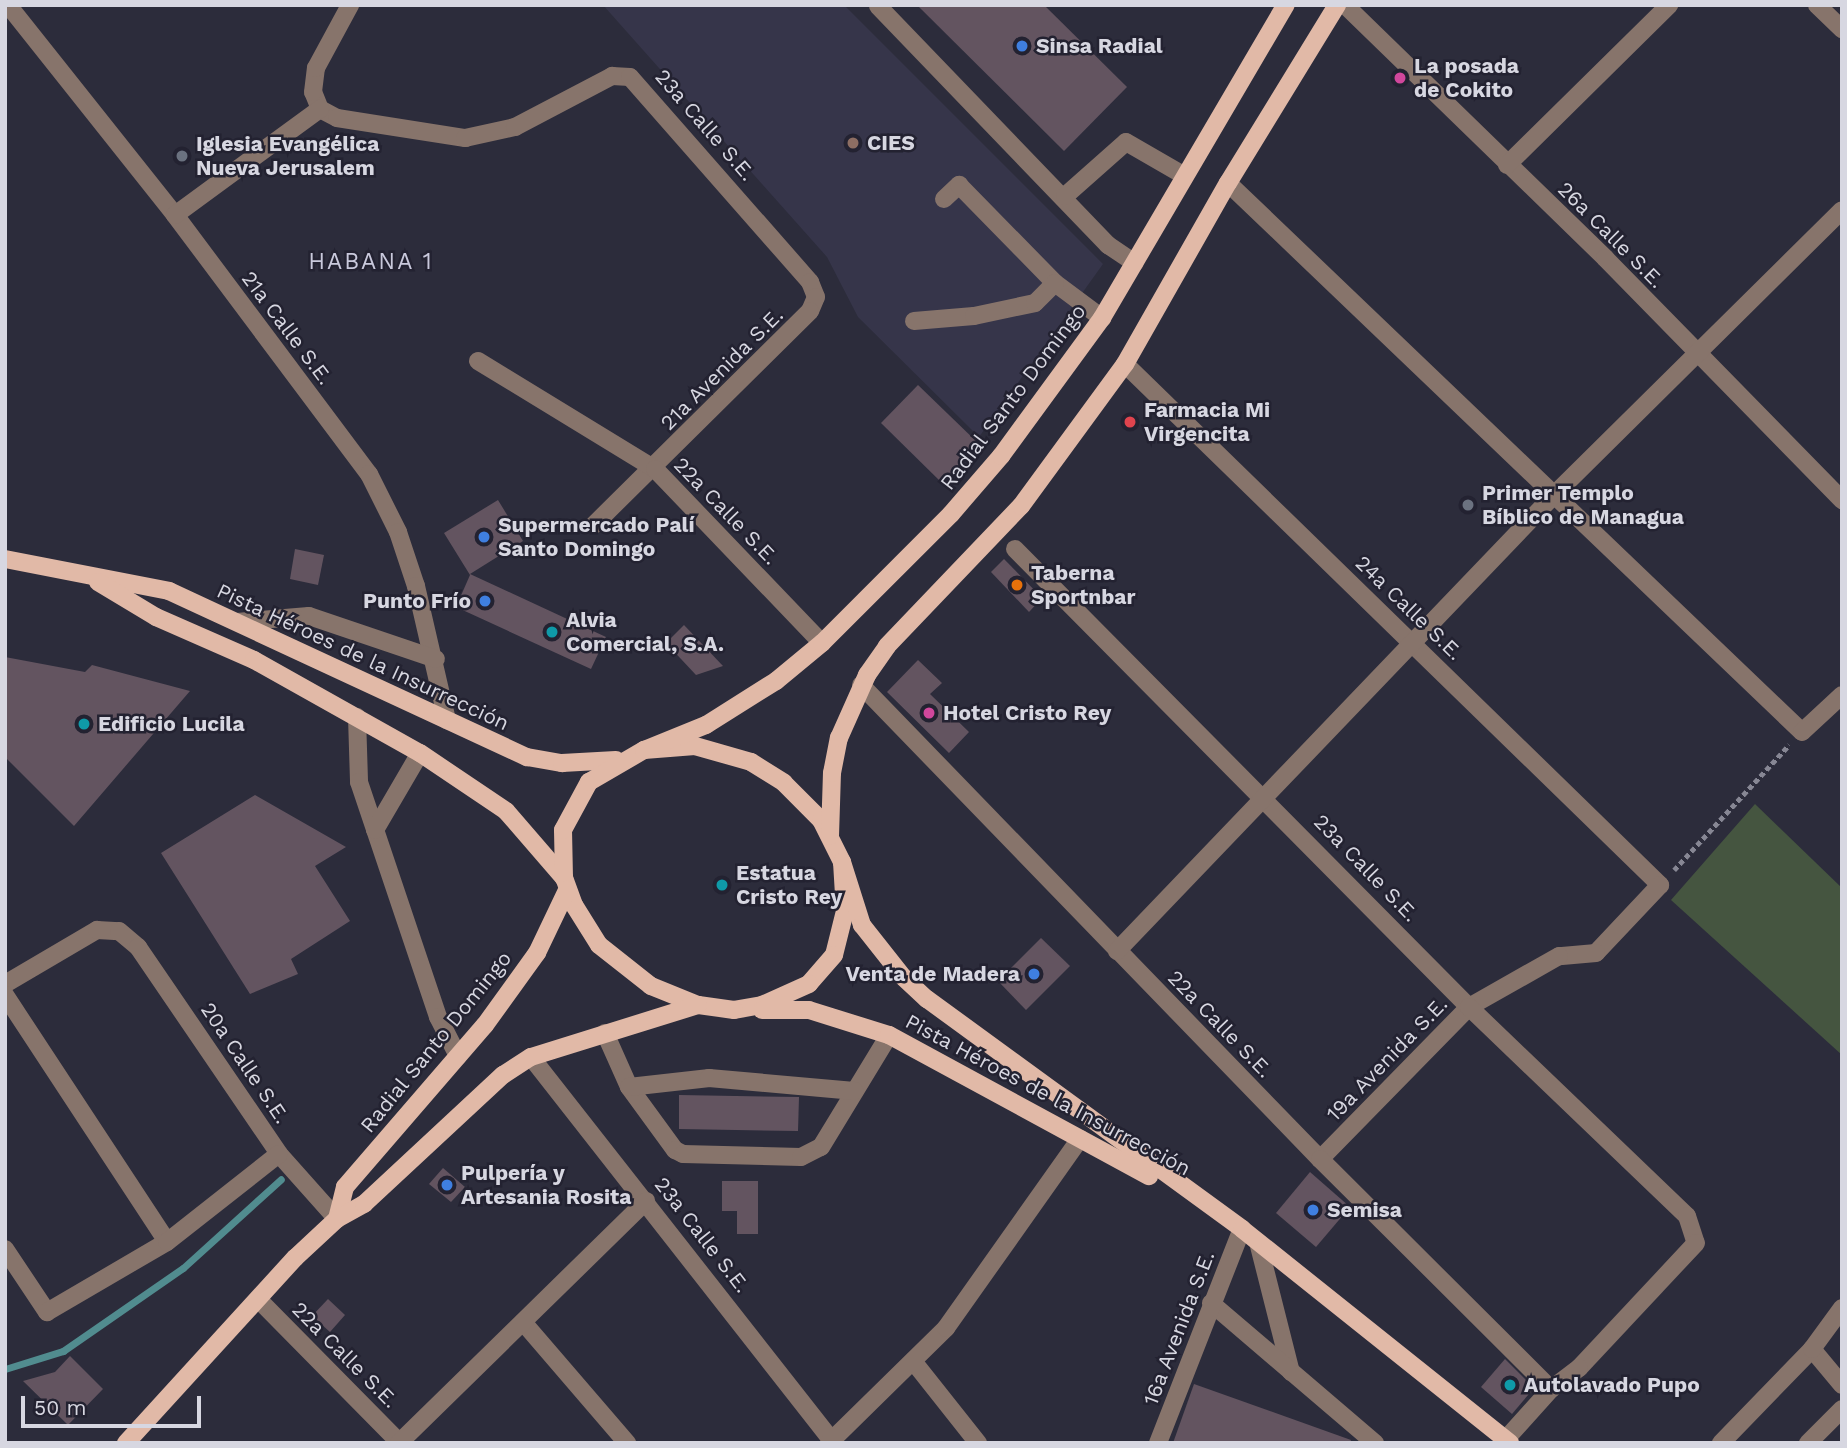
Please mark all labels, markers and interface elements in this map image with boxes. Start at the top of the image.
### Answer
place label: Sinsa Radial [1036,33,1163,59]
marker: Sinsa Radial [1014,38,1030,54]
place label: La posada de Cokito [1414,53,1519,103]
street label: 23a Calle S.E. [650,64,760,186]
marker: La posada de Cokito [1392,70,1408,86]
place label: CIES [867,130,915,156]
place label: Iglesia Evangélica Nueva Jerusalem [196,131,380,181]
marker: CIES [845,135,861,151]
marker: Iglesia Evangélica Nueva Jerusalem [174,148,190,164]
street label: 26a Calle S.E. [1552,176,1670,294]
district label: HABANA 1 [309,248,433,276]
street label: 21a Calle S.E. [236,266,338,390]
street label: Radial Santo Domingo [935,299,1091,495]
street label: 21a Avenida S.E. [655,302,789,436]
place label: Farmacia Mi Virgencita [1144,397,1270,447]
marker: Farmacia Mi Virgencita [1122,414,1138,430]
street label: 22a Calle S.E. [668,452,784,570]
place label: Primer Templo Bíblico de Managua [1482,480,1684,530]
marker: Primer Templo Bíblico de Managua [1460,497,1476,513]
place label: Supermercado Palí Santo Domingo [498,512,695,562]
marker: Supermercado Palí Santo Domingo [476,529,492,545]
street label: 24a Calle S.E. [1350,550,1468,666]
place label: Taberna Sportnbar [1031,560,1135,610]
marker: Taberna Sportnbar [1009,577,1025,593]
street label: Pista Héroes de la Insurrección [212,578,514,736]
place label: Punto Frío [363,588,471,614]
marker: Punto Frío [477,593,493,609]
place label: Alvia Comercial, S.A. [566,607,724,657]
marker: Alvia Comercial, S.A. [544,624,560,640]
place label: Hotel Cristo Rey [943,700,1112,726]
marker: Hotel Cristo Rey [921,705,937,721]
place label: Edificio Lucila [98,711,245,737]
marker: Edificio Lucila [76,716,92,732]
street label: 23a Calle S.E. [1308,809,1424,927]
place label: Estatua Cristo Rey [736,860,842,910]
marker: Estatua Cristo Rey [714,877,730,893]
street label: Radial Santo Domingo [355,946,517,1138]
place label: Venta de Madera [845,961,1020,987]
street label: 22a Calle S.E. [1162,965,1278,1083]
marker: Venta de Madera [1026,966,1042,982]
street label: 19a Avenida S.E. [1321,991,1453,1127]
street label: 20a Calle S.E. [195,998,295,1128]
street label: Pista Héroes de la Insurrección [901,1009,1195,1181]
place label: Pulpería y Artesania Rosita [461,1160,632,1210]
street label: 23a Calle S.E. [649,1172,755,1298]
marker: Pulpería y Artesania Rosita [439,1177,455,1193]
place label: Semisa [1327,1197,1402,1223]
marker: Semisa [1305,1202,1321,1218]
street label: 16a Avenida S.E. [1138,1246,1220,1410]
street label: 22a Calle S.E. [287,1297,403,1413]
place label: Autolavado Pupo [1524,1372,1700,1398]
marker: Autolavado Pupo [1502,1377,1518,1393]
scale bar [24,1382,205,1426]
text: 50 m [34,1395,86,1420]

